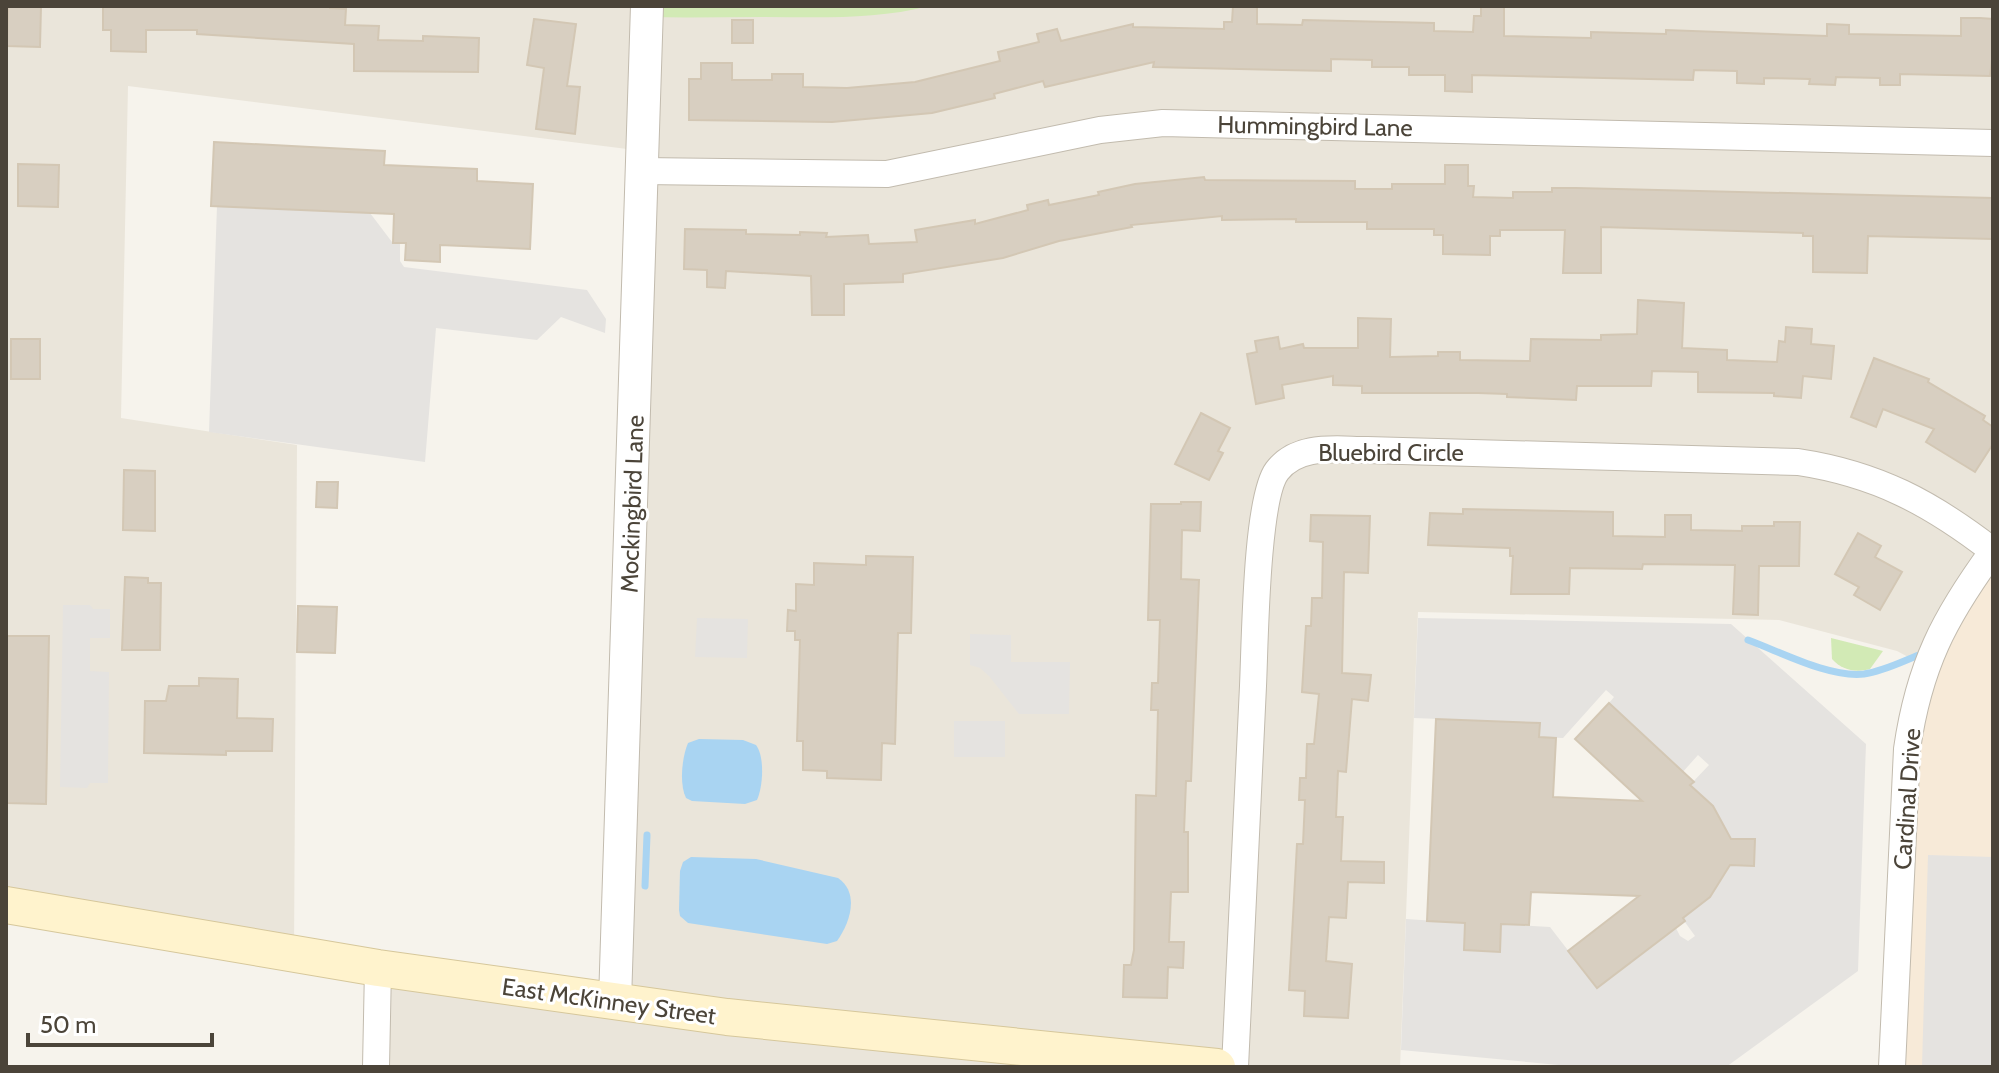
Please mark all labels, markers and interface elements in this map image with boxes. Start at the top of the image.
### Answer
street label: Hummingbird Lane [1217,110,1413,142]
street label: Mockingbird Lane [614,414,650,594]
street label: Bluebird Circle [1318,438,1464,467]
street label: Cardinal Drive [1888,727,1926,871]
street label: East McKinney Street [500,972,718,1030]
scale bar [28,997,212,1047]
text: 50 m [40,1010,96,1039]

